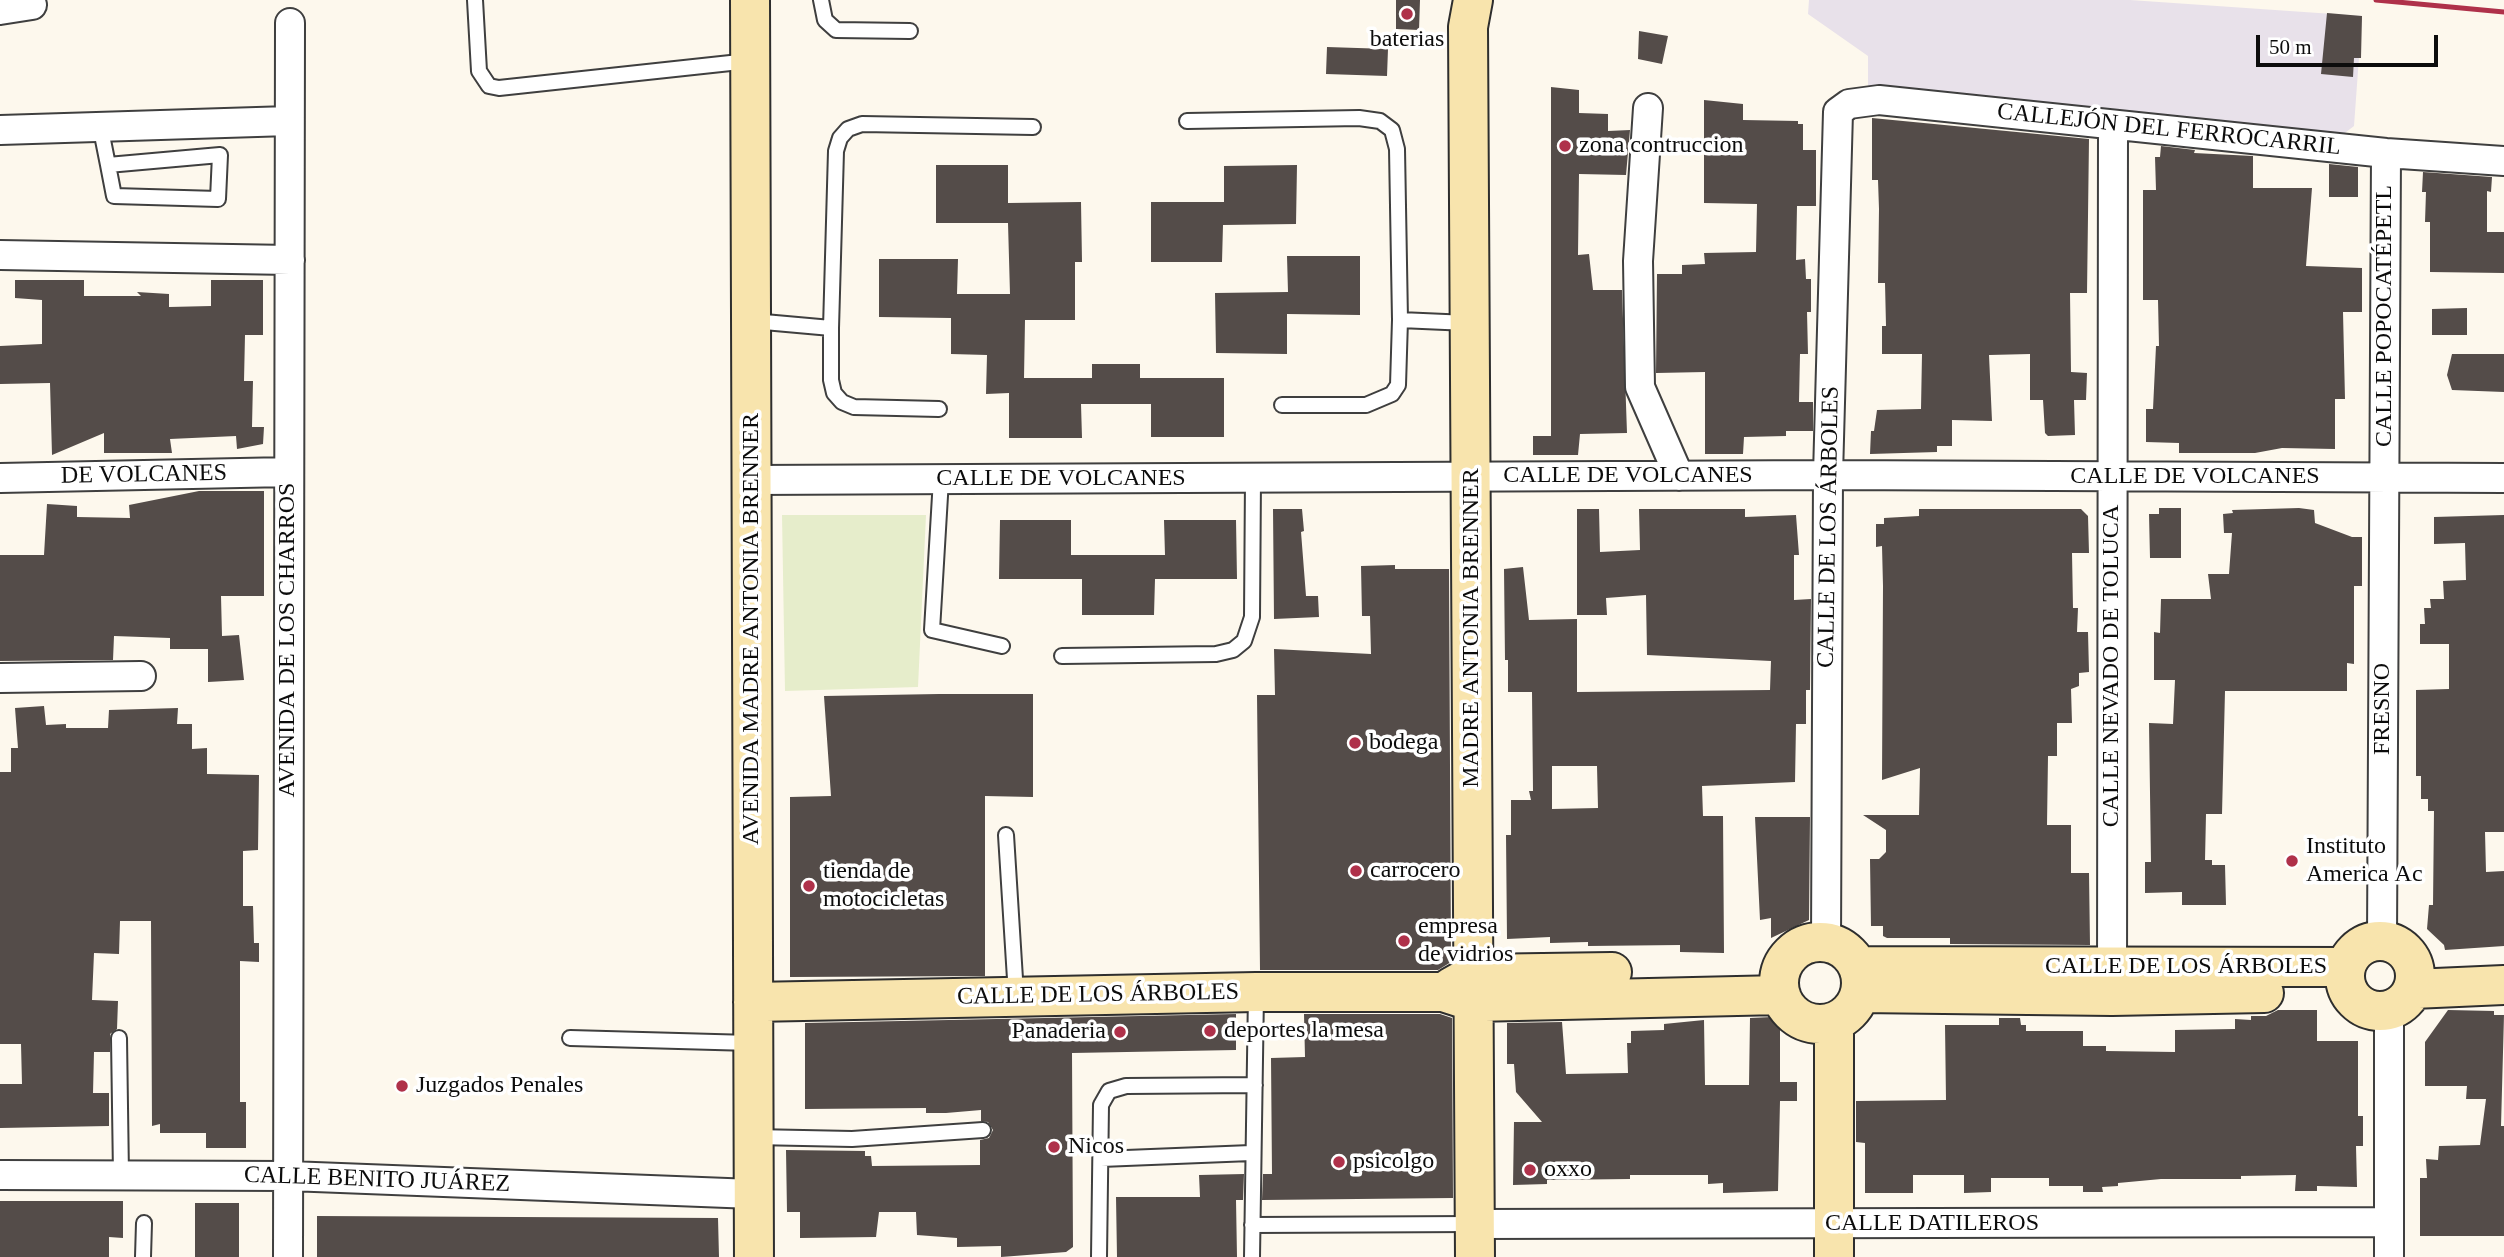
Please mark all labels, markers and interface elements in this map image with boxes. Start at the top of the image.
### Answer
marker: baterias [1399,6,1415,22]
scale bar [2259,21,2441,65]
place label: baterias [1370,26,1444,54]
text: 50 m [2269,35,2312,59]
street label: CALLEJÓN DEL FERROCARRIL [1996,98,2342,162]
place label: zona contruccion [1579,132,1744,160]
marker: zona contruccion [1557,138,1573,154]
street label: CALLE POPOCATÉPETL [2371,185,2399,447]
street label: CALLE DE LOS ÁRBOLES [1812,386,1846,668]
street label: AVENIDA MADRE ANTONIA BRENNER [738,413,766,845]
street label: DE VOLCANES [61,459,227,491]
street label: CALLE DE VOLCANES [1503,462,1753,490]
street label: CALLE DE VOLCANES [2070,463,2320,491]
street label: CALLE DE VOLCANES [936,465,1186,493]
street label: MADRE ANTONIA BRENNER [1458,468,1486,788]
street label: AVENIDA DE LOS CHARROS [274,483,302,797]
street label: CALLE NEVADO DE TOLUCA [2098,505,2126,827]
street label: FRESNO [2369,663,2397,755]
place label: bodega [1369,729,1438,757]
marker: bodega [1347,735,1363,751]
place label: Instituto America Ac [2306,833,2423,889]
marker: Instituto America Ac [2284,853,2300,869]
place label: carrocero [1370,857,1461,885]
place label: tienda de motocicletas [823,858,944,914]
marker: carrocero [1348,863,1364,879]
marker: tienda de motocicletas [801,878,817,894]
place label: empresa de vidrios [1418,913,1513,969]
marker: empresa de vidrios [1396,933,1412,949]
street label: CALLE DE LOS ÁRBOLES [2045,953,2327,981]
street label: CALLE DE LOS ÁRBOLES [957,978,1239,1012]
place label: deportes la mesa [1224,1017,1384,1045]
place label: Panaderia [1011,1018,1106,1046]
marker: deportes la mesa [1202,1023,1218,1039]
marker: Panaderia [1112,1024,1128,1040]
place label: Juzgados Penales [416,1072,583,1100]
marker: Juzgados Penales [394,1078,410,1094]
place label: Nicos [1068,1133,1124,1161]
marker: Nicos [1046,1139,1062,1155]
place label: psicolgo [1353,1148,1434,1176]
marker: psicolgo [1331,1154,1347,1170]
place label: oxxo [1544,1156,1592,1184]
street label: CALLE BENITO JUÁREZ [243,1161,511,1199]
marker: oxxo [1522,1162,1538,1178]
street label: CALLE DATILEROS [1825,1210,2039,1238]

